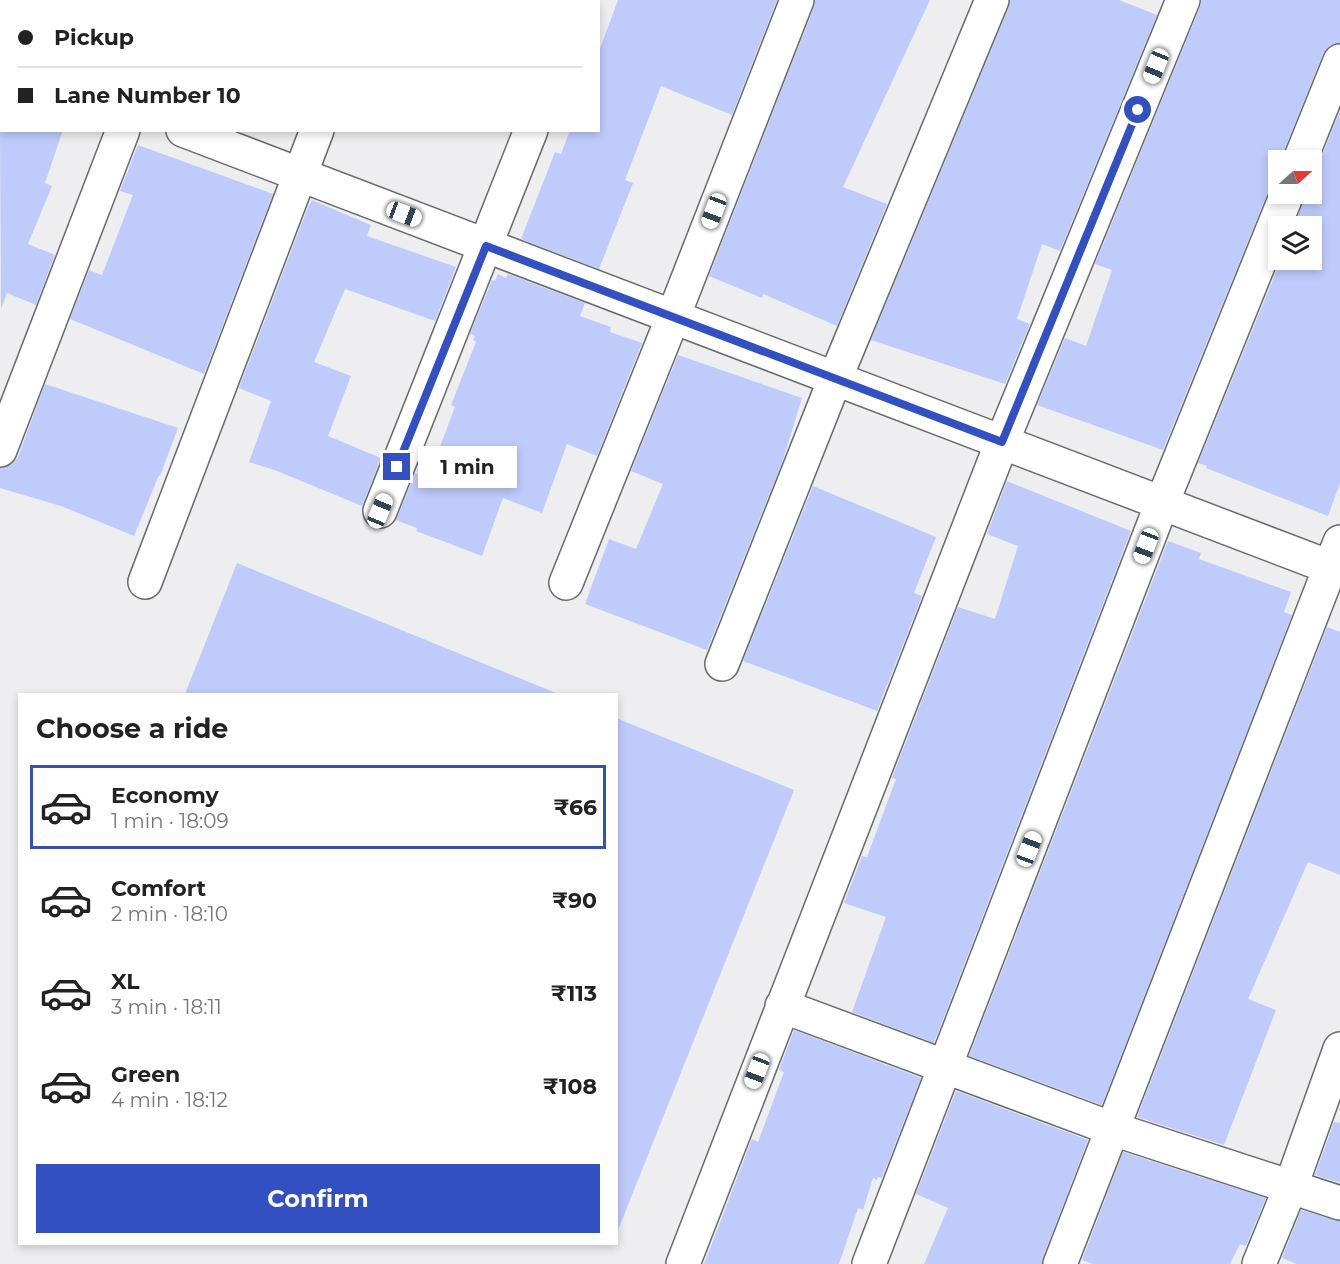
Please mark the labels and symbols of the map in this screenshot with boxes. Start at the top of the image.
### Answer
car [1141,46,1171,86]
route start [1124,96,1151,123]
north arrow [1268,150,1322,204]
car [699,191,729,231]
car [384,199,424,229]
callout: 1 min [418,446,517,488]
route end [383,453,410,480]
car [365,491,395,531]
car [1131,526,1161,566]
car [1014,829,1044,869]
car [742,1051,772,1091]

